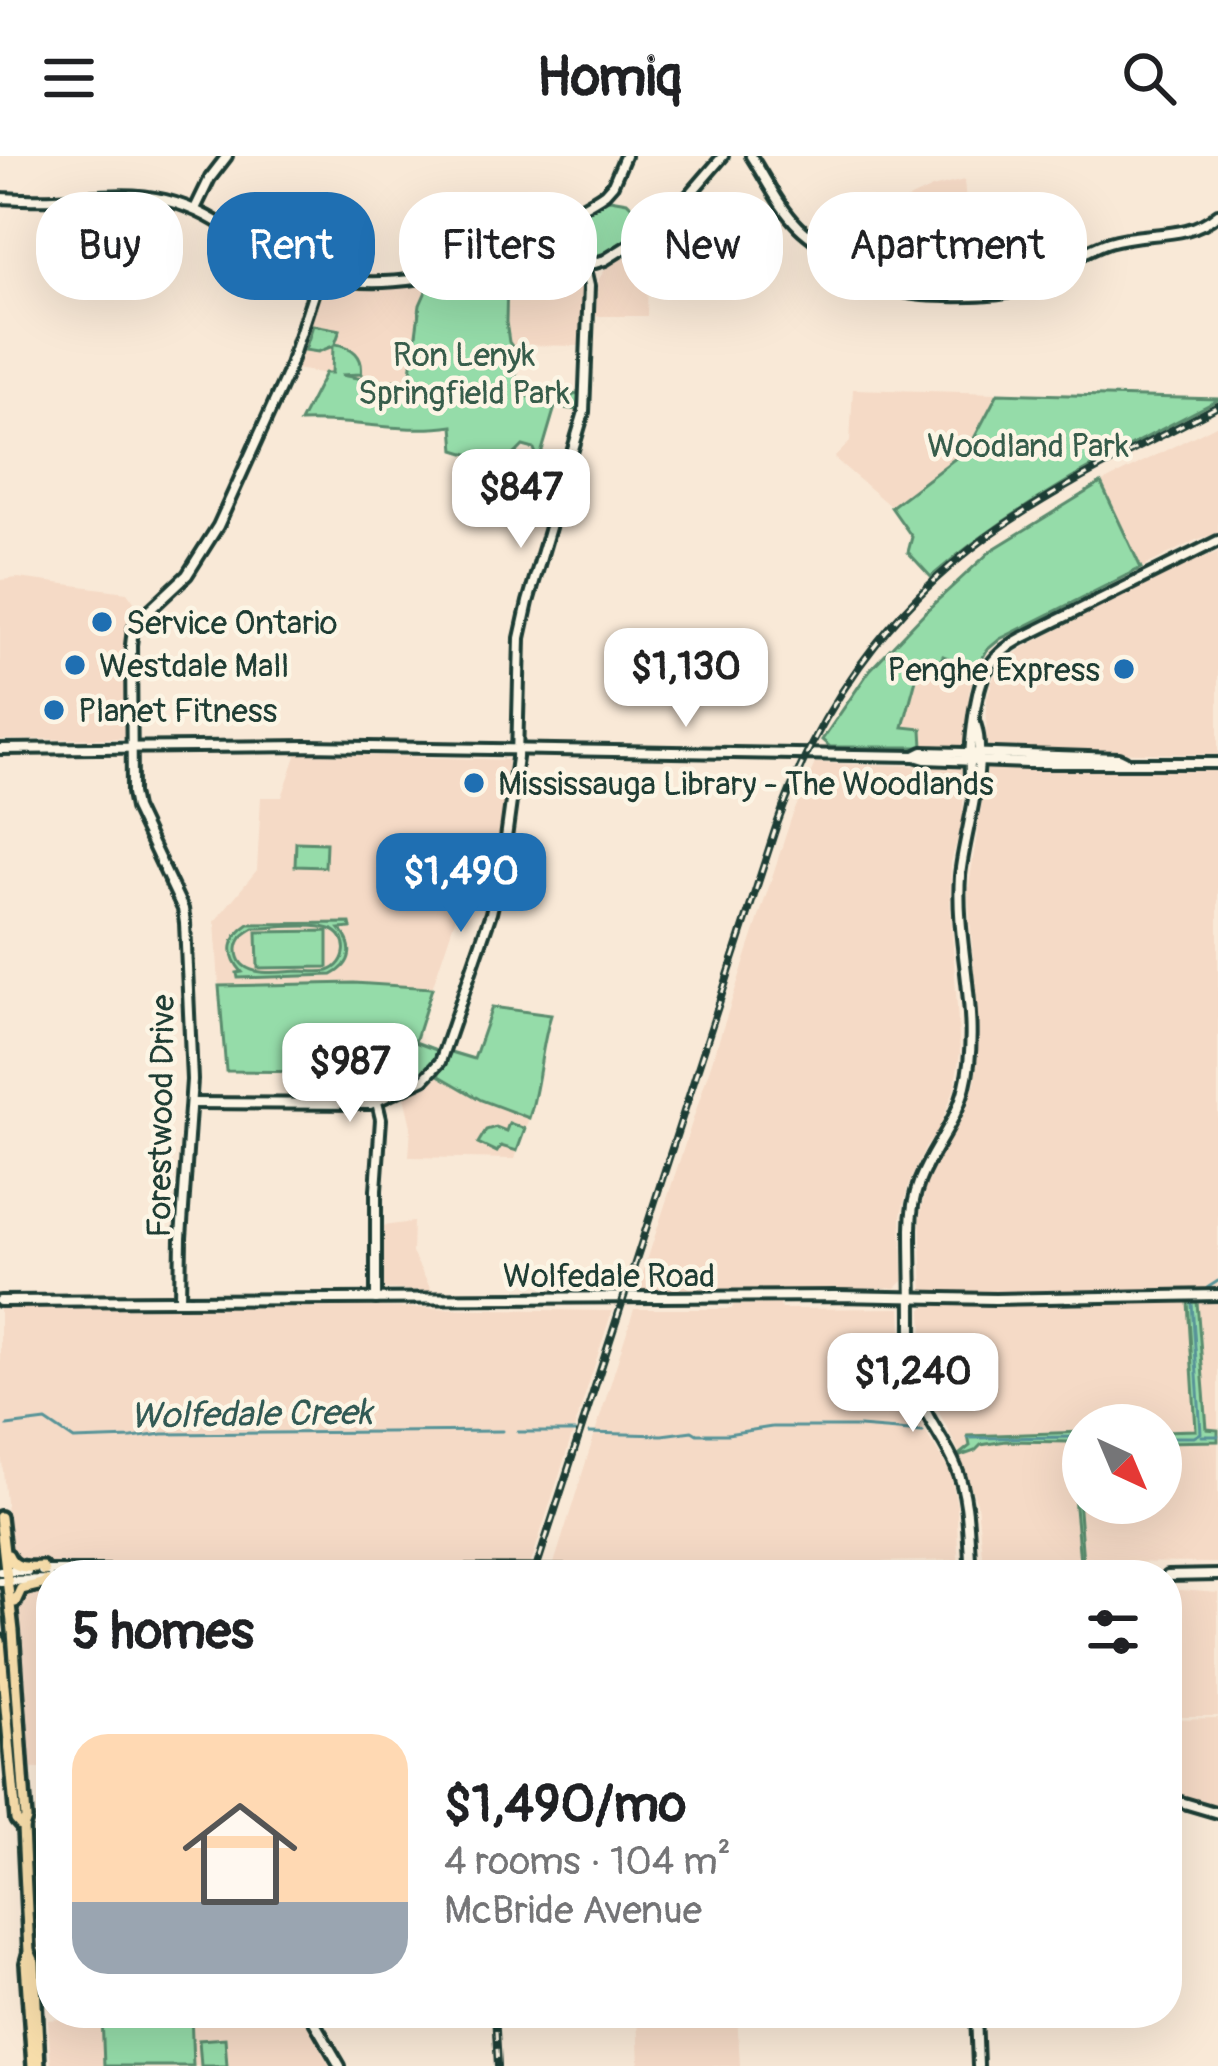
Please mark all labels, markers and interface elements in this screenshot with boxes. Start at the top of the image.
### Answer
text: Homiq [537,44,681,112]
icon: menu [36,45,102,111]
icon: search [1116,45,1182,111]
chip: Buy [36,192,183,300]
chip: Rent [207,192,375,300]
chip: Filters [399,192,597,300]
chip: New [621,192,783,300]
chip: Apartment [807,192,1087,300]
park label: Ron Lenyk Springfield Park [358,335,570,414]
park label: Woodland Park [927,426,1129,467]
pin: $847 [450,449,592,551]
text: $847 [479,463,563,512]
place label: Service Ontario [126,603,338,644]
marker: Service Ontario [89,609,115,635]
pin: $1,130 [588,628,784,730]
text: $1,130 [631,642,741,691]
place label: Westdale Mall [99,646,289,687]
place label: Penghe Express [887,650,1100,691]
marker: Westdale Mall [62,652,88,678]
marker: Penghe Express [1111,656,1137,682]
place label: Planet Fitness [78,691,278,732]
marker: Planet Fitness [41,697,67,723]
place label: Mississauga Library - The Woodlands [498,764,994,805]
marker: Mississauga Library - The Woodlands [461,770,487,796]
pin: $1,490 [363,833,559,935]
text: $1,490 [403,847,519,896]
street label: Forestwood Drive [139,994,184,1238]
pin: $987 [279,1023,421,1125]
text: $987 [309,1037,391,1086]
street label: Wolfedale Road [503,1256,715,1297]
pin: $1,240 [815,1333,1011,1435]
text: $1,240 [854,1347,972,1396]
water label: Wolfedale Creek [130,1390,375,1439]
north arrow [1062,1404,1182,1524]
map controls [1062,1404,1182,1524]
icon: filters [1080,1599,1146,1665]
text: 5 homes [72,1600,254,1664]
text: $1,490/mo [444,1773,686,1837]
icon: home [168,1782,312,1926]
text: 4 rooms · 104 m² [444,1837,731,1886]
text: McBride Avenue [444,1886,702,1935]

